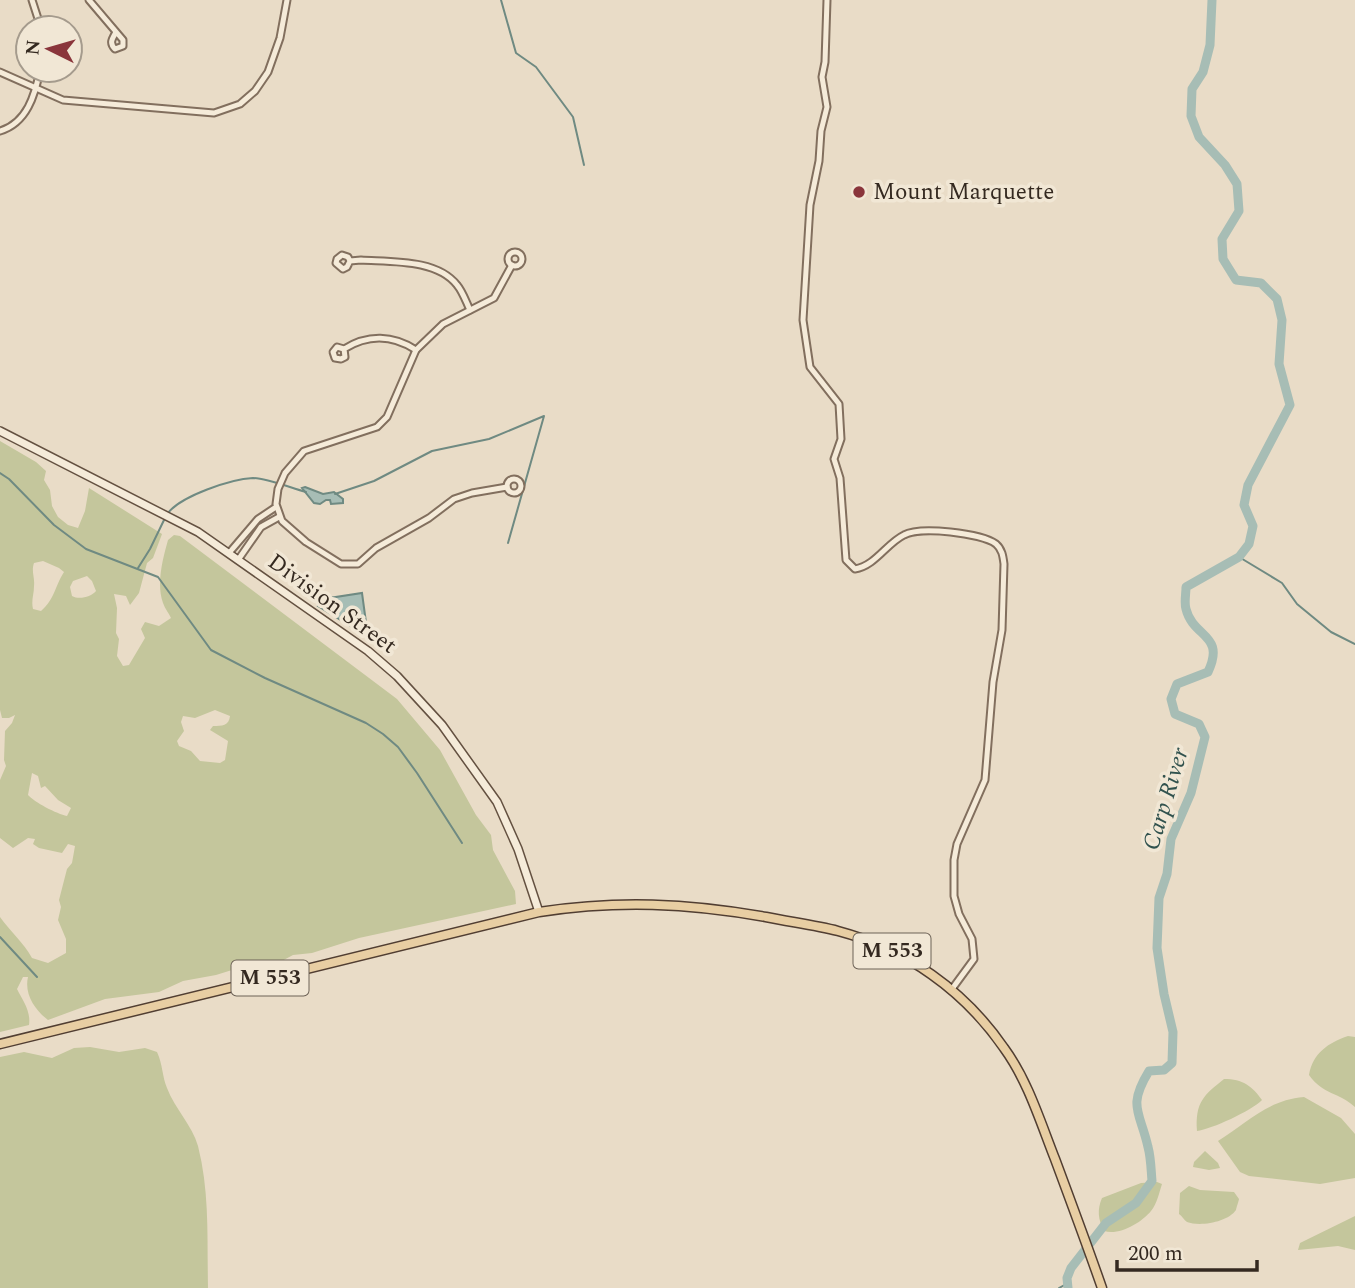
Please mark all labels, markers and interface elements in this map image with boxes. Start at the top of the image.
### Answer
north arrow [14,14,84,84]
text: N [18,39,49,57]
place label: Mount Marquette [873,175,1054,210]
marker: Mount Marquette [851,184,867,200]
street label: Division Street [260,545,404,663]
water label: Carp River [1133,743,1199,855]
road number: M 553 [854,934,931,968]
road number: M 553 [232,960,308,996]
scale bar [1117,1228,1257,1272]
text: 200 m [1128,1238,1183,1270]

